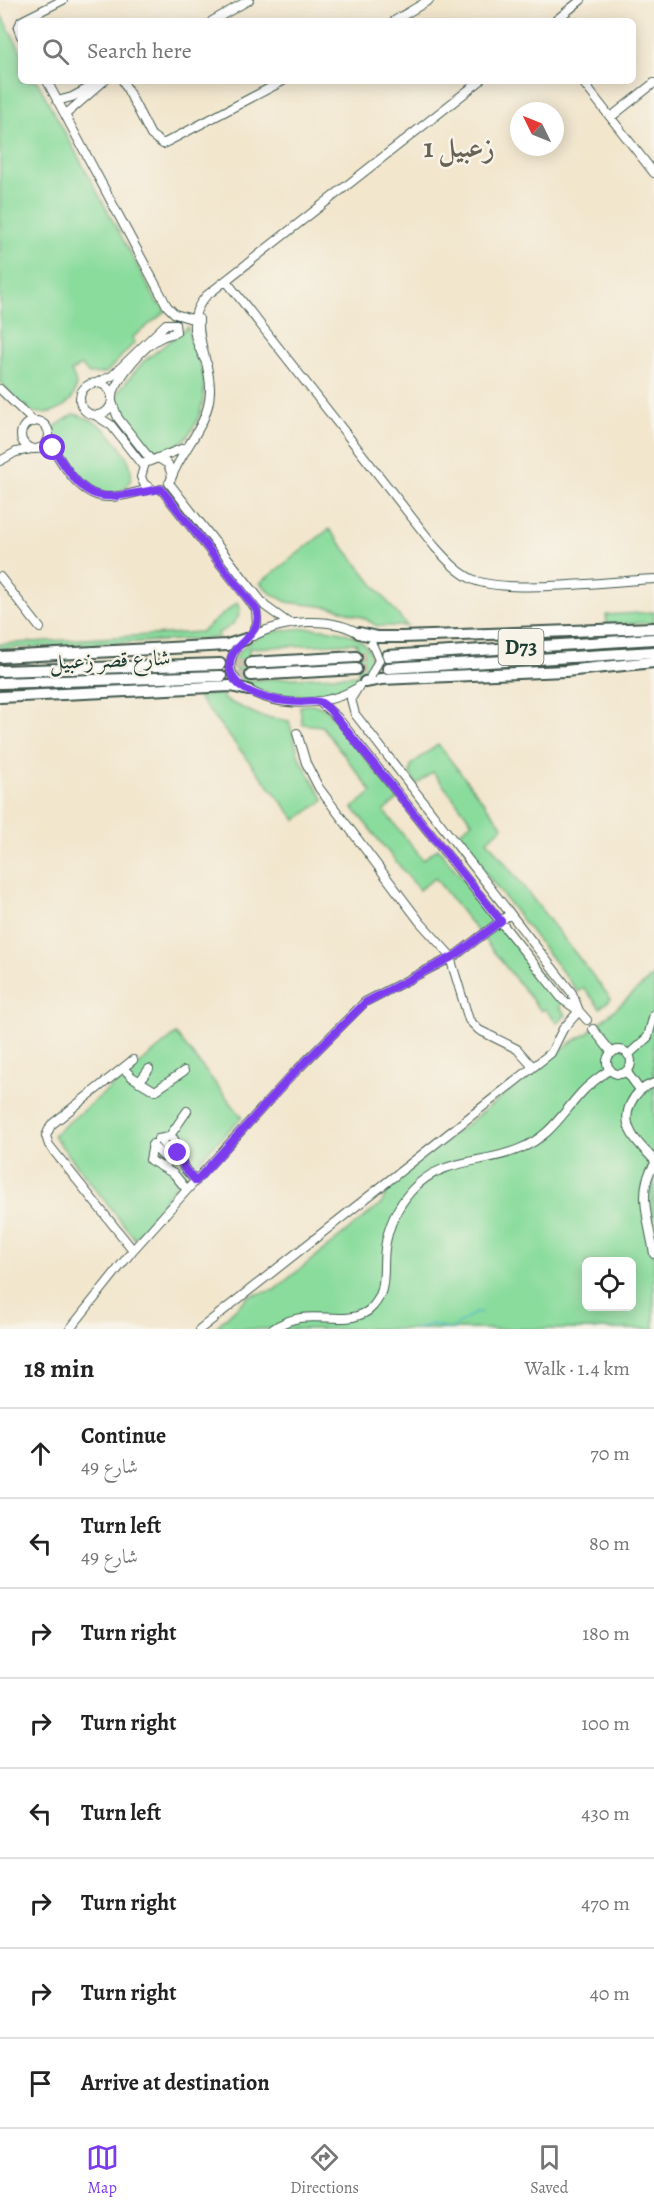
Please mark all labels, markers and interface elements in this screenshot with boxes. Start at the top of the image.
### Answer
search box [18,18,636,84]
icon: search [39,35,72,68]
text: Search here [87,36,192,66]
north arrow [510,102,564,156]
district label: زعبيل 1 [423,129,495,167]
route start [39,434,65,460]
road number: D73 [498,629,544,665]
street label: شارع قصر زعبيل [49,643,171,680]
route end [164,1139,190,1165]
map controls [582,1257,636,1311]
button: locate [582,1257,636,1311]
text: 18 min [24,1351,94,1386]
text: Walk · 1.4 km [524,1355,630,1382]
text: Continue [81,1421,166,1451]
icon: ahead [24,1437,57,1470]
text: 70 m [590,1440,630,1467]
text: شارع 49 [81,1453,138,1480]
text: Turn left [81,1511,161,1541]
icon: left [24,1527,57,1560]
text: 80 m [589,1530,630,1557]
text: شارع 49 [81,1543,138,1570]
icon: right [24,1617,57,1650]
text: Turn right [81,1618,177,1648]
text: 180 m [582,1620,630,1647]
icon: right [24,1707,57,1740]
text: Turn right [81,1708,177,1738]
text: 100 m [581,1710,630,1737]
icon: left [24,1797,57,1830]
text: Turn left [81,1798,161,1828]
text: 430 m [581,1800,630,1827]
icon: right [24,1887,57,1920]
text: Turn right [81,1888,177,1918]
text: 470 m [581,1890,630,1917]
icon: right [24,1977,57,2010]
text: Turn right [81,1978,177,2008]
text: 40 m [590,1980,630,2007]
icon: arrive [24,2067,57,2100]
text: Arrive at destination [81,2068,270,2098]
tab: Map [86,2141,119,2199]
tab: Directions [290,2141,359,2199]
tab: Saved [530,2141,568,2199]

